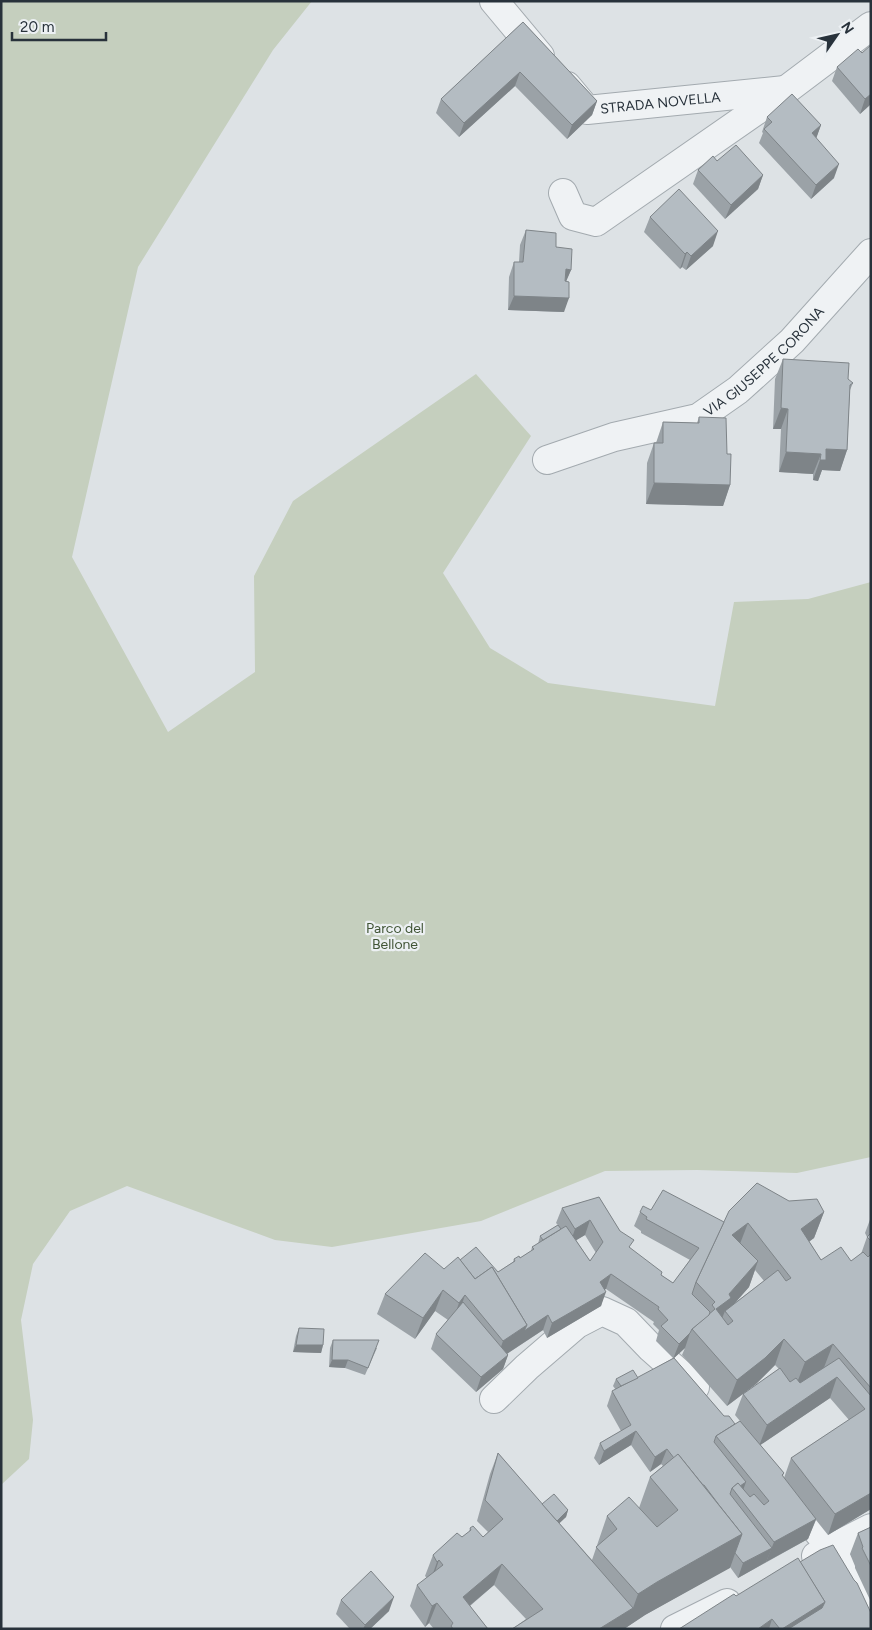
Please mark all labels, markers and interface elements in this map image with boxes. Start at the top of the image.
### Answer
scale bar [12,10,106,42]
north arrow [812,10,862,60]
text: 20 m [20,18,54,36]
text: N [837,19,857,37]
street label: STRADA NOVELLA [599,89,722,118]
street label: VIA GIUSEPPE CORONA [701,303,828,420]
park label: Parco del Bellone [366,920,424,953]

